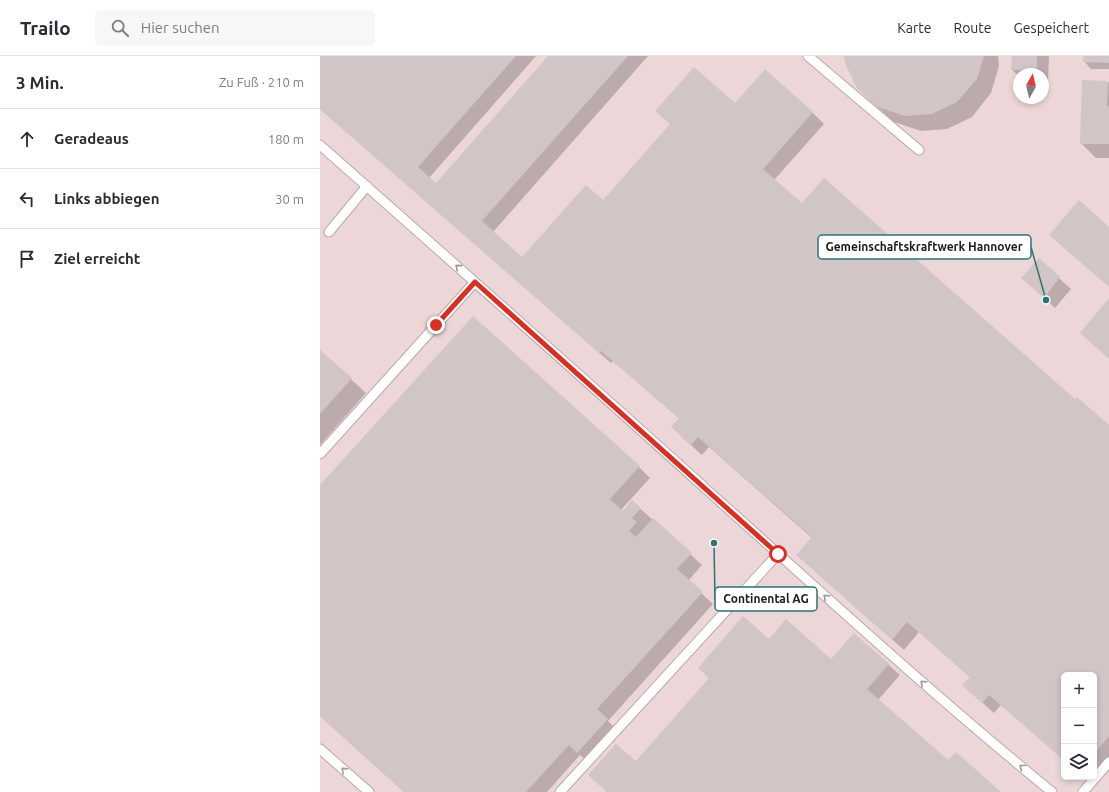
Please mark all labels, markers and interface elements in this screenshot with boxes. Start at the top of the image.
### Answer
search box [95,10,375,46]
text: Trailo [20,17,71,39]
icon: search [109,17,131,39]
text: Hier suchen [141,19,220,36]
text: Karte [897,20,931,36]
text: Route [953,20,992,36]
text: Gespeichert [1014,20,1089,36]
north arrow [1013,68,1049,104]
text: 3 Min. [16,73,64,92]
text: Zu Fuß · 210 m [219,75,304,89]
icon: ahead [16,128,38,150]
text: Geradeaus [54,130,129,147]
text: 180 m [268,132,304,146]
icon: left [16,188,38,210]
text: Links abbiegen [54,190,159,207]
text: 30 m [275,192,304,206]
callout: Gemeinschaftskraftwerk Hannover [818,235,1031,259]
text: Gemeinschaftskraftwerk Hannover [825,240,1023,253]
icon: arrive [16,248,38,270]
text: Ziel erreicht [54,250,140,267]
one-way arrow [456,264,463,271]
route end [427,316,445,334]
route start [769,545,787,563]
callout: Continental AG [715,587,817,611]
text: Continental AG [723,592,809,605]
one-way arrow [823,594,831,601]
map controls [1061,672,1097,780]
button: + [1061,672,1097,708]
one-way arrow [921,681,928,688]
button: − [1061,708,1097,744]
button: layers [1061,744,1097,780]
one-way arrow [1019,765,1027,772]
one-way arrow [342,768,349,775]

